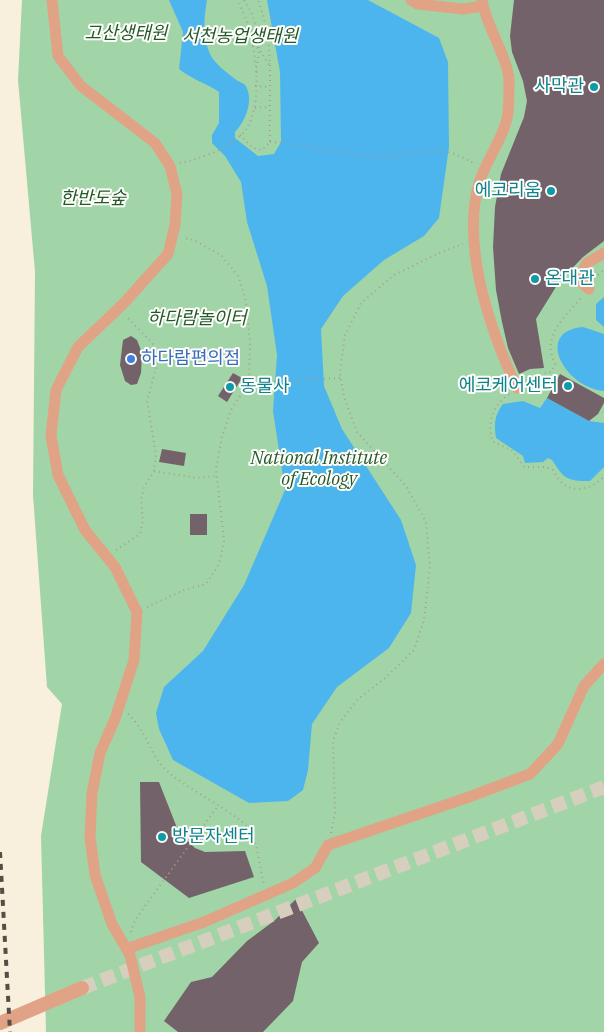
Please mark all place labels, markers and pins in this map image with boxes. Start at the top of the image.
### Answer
place label: 사막관 [534,76,584,98]
marker: 사막관 [588,81,600,93]
place label: 에코리움 [475,180,541,202]
marker: 에코리움 [545,185,557,197]
place label: 온대관 [545,268,595,290]
marker: 온대관 [529,273,541,285]
place label: 하다람편의점 [141,348,240,370]
marker: 하다람편의점 [125,353,137,365]
place label: 에코케어센터 [459,375,558,397]
place label: 동물사 [240,376,290,398]
marker: 에코케어센터 [562,380,574,392]
marker: 동물사 [224,381,236,393]
place label: 방문자센터 [172,826,255,848]
marker: 방문자센터 [156,831,168,843]

